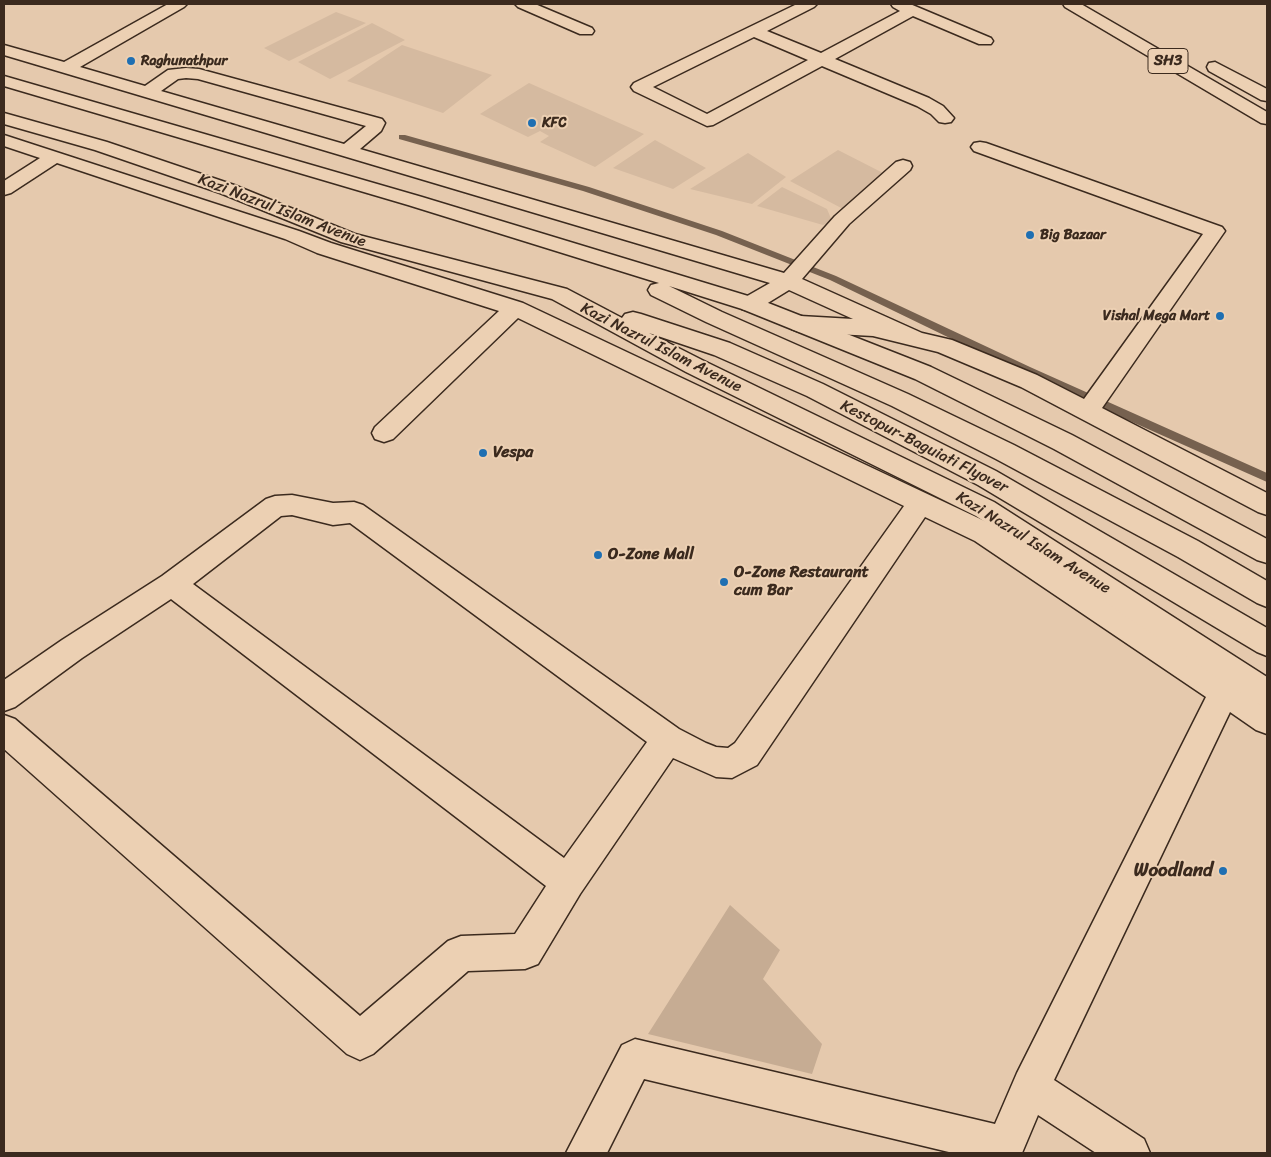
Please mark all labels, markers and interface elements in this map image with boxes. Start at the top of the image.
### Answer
road number: SH3 [1148,48,1188,74]
place label: Raghunathpur [141,53,227,69]
marker: Raghunathpur [125,55,137,67]
place label: KFC [542,115,567,131]
marker: KFC [526,117,538,129]
street label: Kazi Nazrul Islam Avenue [195,170,369,252]
place label: Big Bazaar [1040,227,1106,243]
marker: Big Bazaar [1024,229,1036,241]
street label: Kazi Nazrul Islam Avenue [577,299,745,397]
place label: Vishal Mega Mart [1103,308,1210,324]
marker: Vishal Mega Mart [1214,310,1226,322]
street label: Kestopur-Baguiati Flyover [837,396,1011,498]
place label: Vespa [493,443,533,463]
marker: Vespa [477,447,489,459]
street label: Kazi Nazrul Islam Avenue [952,488,1114,598]
place label: O-Zone Mall [608,545,694,565]
marker: O-Zone Mall [592,549,604,561]
place label: O-Zone Restaurant cum Bar [734,563,869,601]
marker: O-Zone Restaurant cum Bar [718,576,730,588]
place label: Woodland [1134,860,1213,882]
marker: Woodland [1217,865,1229,877]

